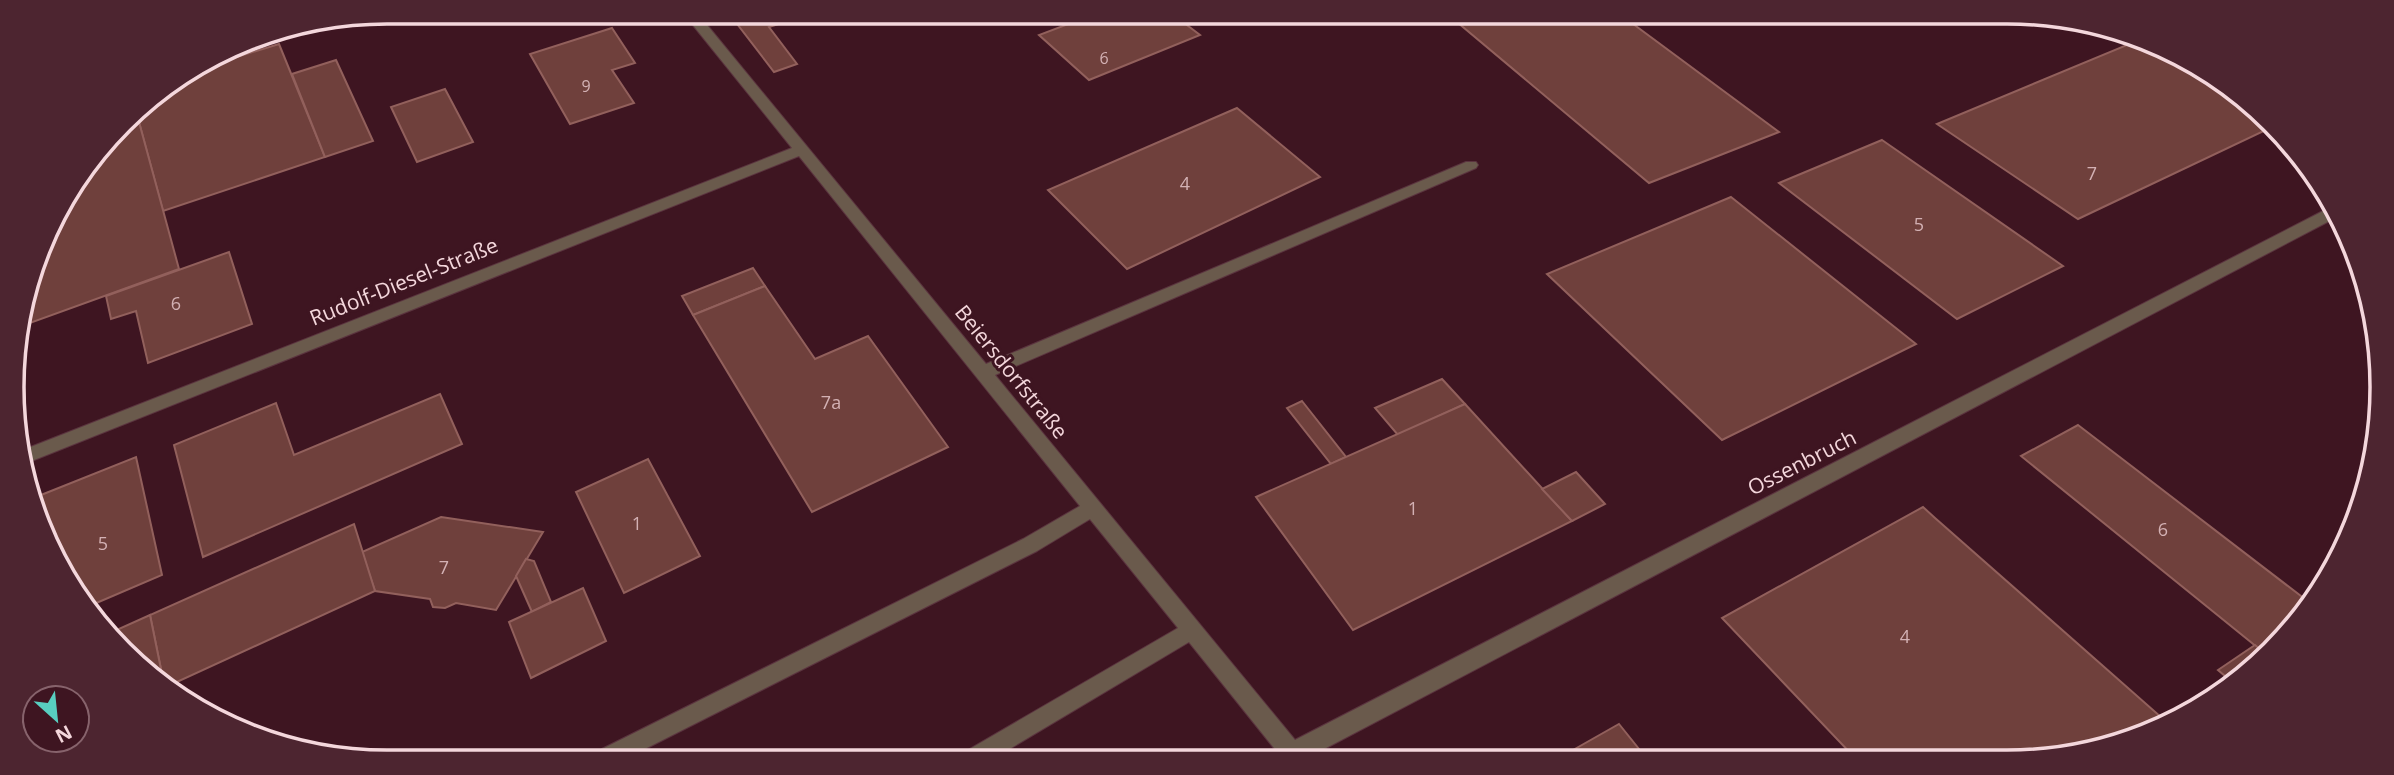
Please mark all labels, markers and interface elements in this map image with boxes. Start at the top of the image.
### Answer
house number: 6 [1099,47,1109,69]
house number: 9 [581,75,591,97]
house number: 7 [2087,161,2097,185]
house number: 4 [1180,171,1190,195]
house number: 5 [1914,212,1924,236]
street label: Rudolf-Diesel-Straße [305,230,502,332]
house number: 6 [171,291,181,315]
street label: Beiersdorfstraße [949,299,1075,444]
house number: 7a [821,390,841,414]
street label: Ossenbruch [1742,423,1861,501]
house number: 1 [1408,496,1418,520]
house number: 1 [632,511,642,535]
house number: 6 [2158,517,2168,541]
house number: 5 [98,531,108,555]
house number: 7 [439,555,449,579]
house number: 4 [1900,624,1910,648]
north arrow [21,684,91,754]
text: N [51,719,77,749]

